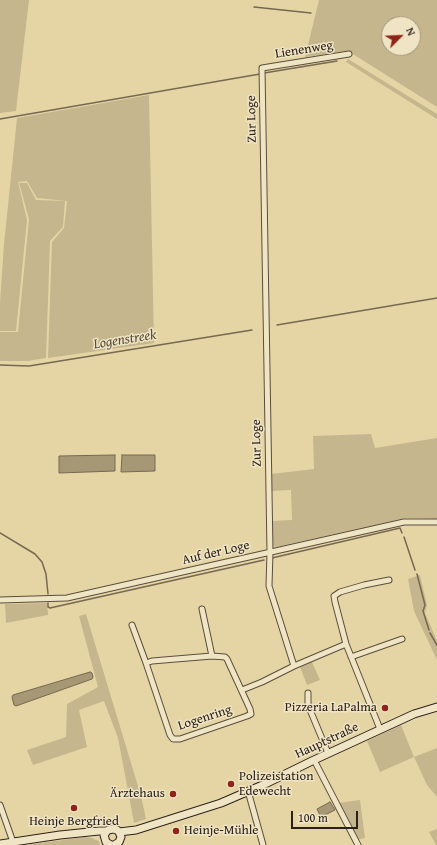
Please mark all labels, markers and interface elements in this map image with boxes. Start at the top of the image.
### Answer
north arrow [381,16,421,56]
text: N [402,25,420,38]
street label: Lienenweg [274,38,334,62]
street label: Zur Loge [244,95,260,143]
water label: Logenstreek [92,327,158,353]
street label: Zur Loge [249,419,265,467]
street label: Auf der Loge [181,538,251,568]
place label: Pizzeria LaPalma [285,700,377,716]
street label: Logenring [176,702,234,734]
marker: Pizzeria LaPalma [380,703,390,713]
street label: Hauptstraße [293,720,361,762]
place label: Polizeistation Edewecht [239,769,313,800]
marker: Polizeistation Edewecht [226,779,236,789]
place label: Ärztehaus [110,786,165,802]
marker: Ärztehaus [168,789,178,799]
marker: Heinje Bergfried [69,803,79,813]
scale bar [293,803,360,829]
text: 100 m [298,809,328,826]
place label: Heinje Bergfried [29,814,119,830]
place label: Heinje-Mühle [184,823,258,839]
marker: Heinje-Mühle [171,826,181,836]

